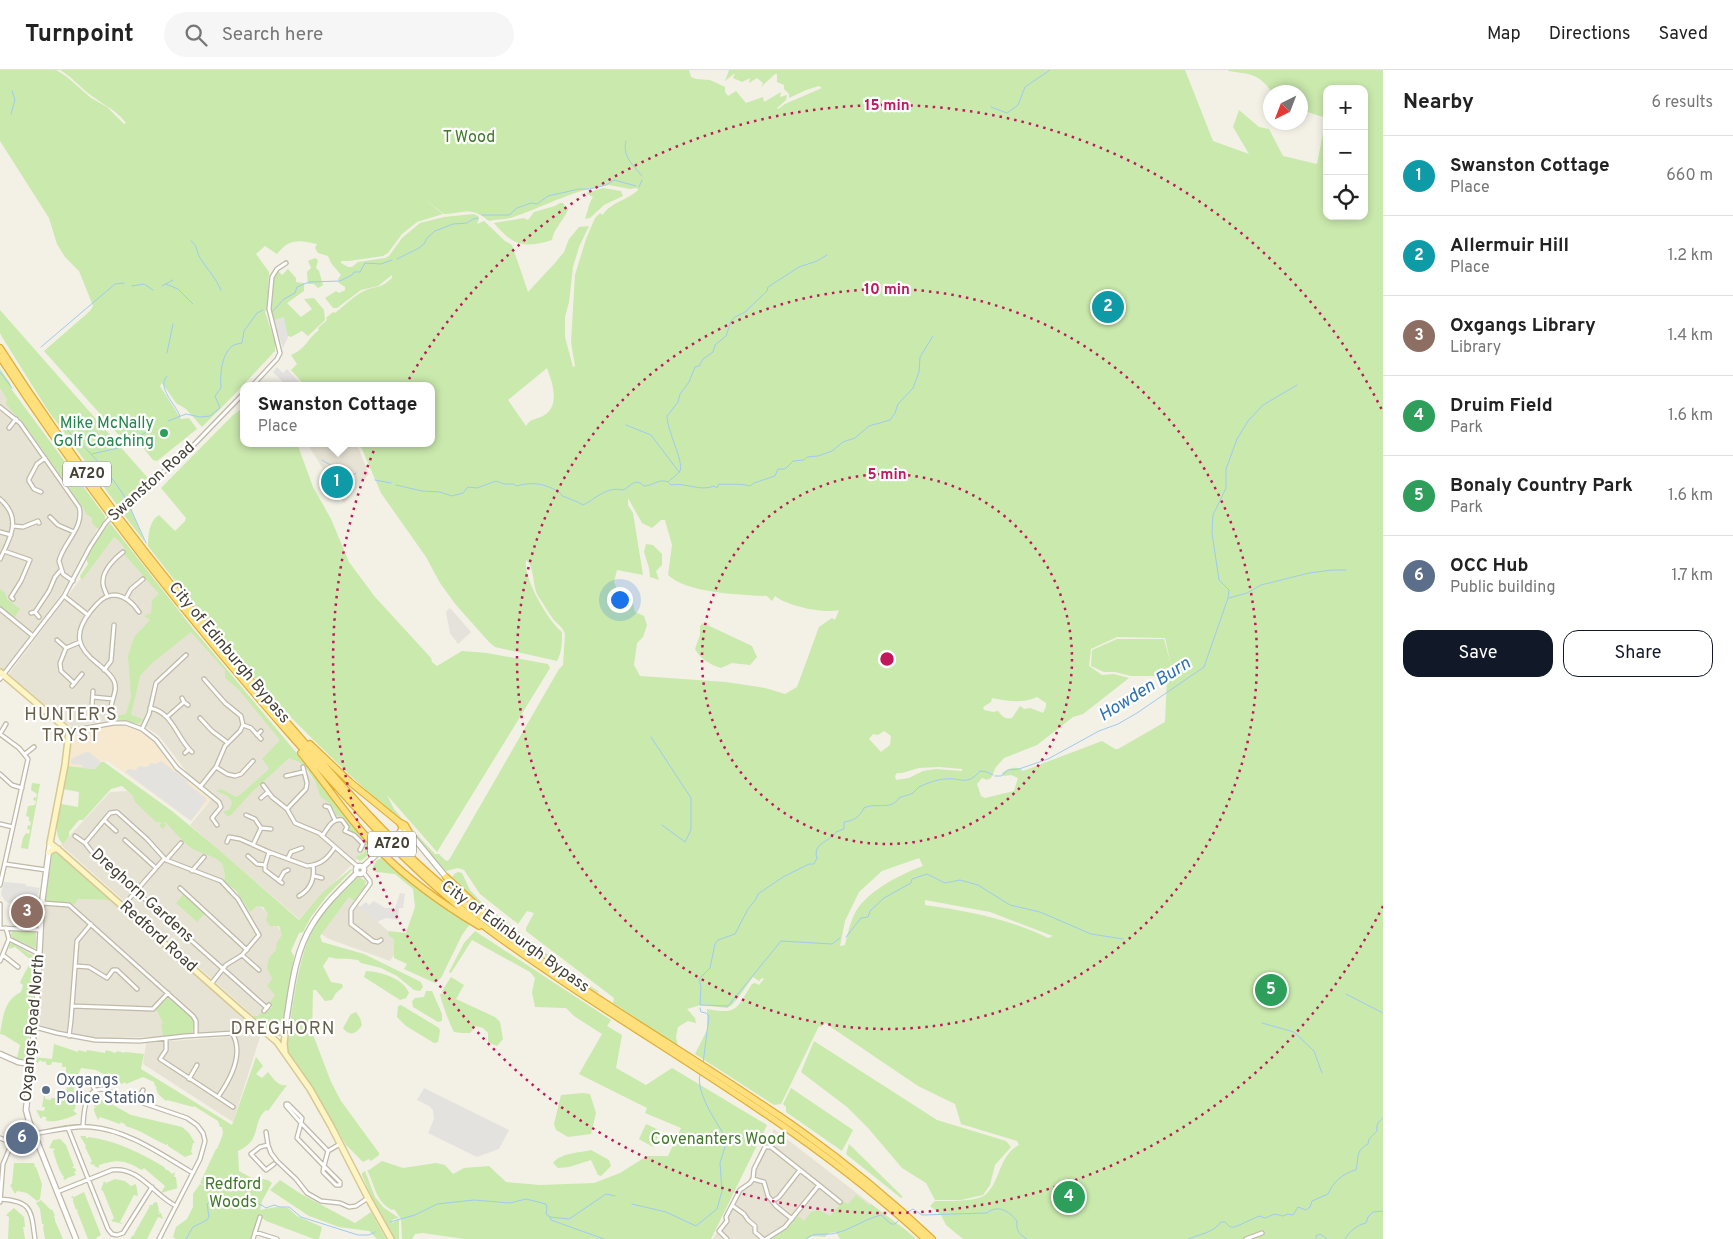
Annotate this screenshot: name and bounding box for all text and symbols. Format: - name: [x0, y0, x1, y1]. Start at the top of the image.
- search box: [164, 12, 514, 57]
- text: Turnpoint: [25, 20, 134, 50]
- icon: search: [182, 21, 210, 49]
- text: Search here: [222, 23, 323, 47]
- text: Map: [1487, 23, 1521, 46]
- text: Directions: [1549, 23, 1631, 46]
- text: Saved: [1659, 23, 1708, 46]
- north arrow: [1263, 85, 1308, 130]
- map controls: [1323, 85, 1368, 220]
- button: +: [1323, 85, 1368, 130]
- text: Nearby: [1403, 89, 1474, 116]
- text: 6 results: [1651, 93, 1713, 113]
- text: 15 min: [864, 97, 910, 116]
- park label: T Wood: [443, 128, 495, 148]
- button: −: [1323, 130, 1368, 175]
- text: Swanston Cottage: [1450, 154, 1610, 178]
- text: 1: [1416, 166, 1422, 186]
- text: 660 m: [1666, 166, 1713, 186]
- button: locate: [1323, 175, 1368, 220]
- text: Place: [1450, 178, 1490, 198]
- text: Allermuir Hill: [1450, 234, 1569, 258]
- text: 2: [1414, 246, 1424, 266]
- text: 1.2 km: [1668, 246, 1713, 266]
- text: Place: [1450, 258, 1490, 278]
- text: 10 min: [864, 281, 910, 300]
- pin: 2: [1092, 288, 1124, 326]
- text: Oxgangs Library: [1450, 314, 1596, 338]
- text: 3: [1414, 326, 1424, 346]
- text: 1.4 km: [1668, 326, 1713, 346]
- text: Library: [1450, 338, 1501, 358]
- popup: [240, 382, 435, 447]
- text: Swanston Cottage: [258, 393, 417, 417]
- text: Druim Field: [1450, 394, 1553, 418]
- text: 4: [1414, 406, 1424, 426]
- text: 1.6 km: [1668, 406, 1713, 426]
- place label: Mike McNally Golf Coaching: [53, 414, 154, 452]
- text: Place: [258, 417, 297, 437]
- text: Park: [1450, 418, 1483, 438]
- marker: Mike McNally Golf Coaching: [158, 427, 170, 439]
- street label: Swanston Road: [104, 438, 200, 526]
- road number: A720: [63, 462, 111, 486]
- pin: 1: [321, 463, 353, 501]
- text: 5 min: [867, 466, 907, 485]
- text: Bonaly Country Park: [1450, 474, 1633, 498]
- text: 5: [1414, 486, 1424, 506]
- text: 1.6 km: [1668, 486, 1713, 506]
- text: Park: [1450, 498, 1483, 518]
- text: OCC Hub: [1450, 554, 1528, 578]
- text: 6: [1414, 566, 1424, 586]
- text: 1.7 km: [1671, 566, 1713, 586]
- street label: City of Edinburgh Bypass: [164, 578, 294, 728]
- text: Public building: [1450, 578, 1555, 598]
- your location: [607, 587, 633, 613]
- button: Save: [1403, 630, 1553, 677]
- button: Share: [1563, 630, 1713, 677]
- centre of rings: [878, 650, 896, 668]
- water label: Howden Burn: [1095, 652, 1196, 727]
- district label: HUNTER'S TRYST: [24, 704, 118, 748]
- road number: A720: [368, 832, 416, 856]
- street label: Dreghorn Gardens: [86, 845, 198, 947]
- street label: City of Edinburgh Bypass: [437, 876, 593, 998]
- pin: 3: [11, 893, 43, 931]
- street label: Redford Road: [115, 897, 201, 977]
- street label: Oxgangs Road North: [17, 953, 49, 1103]
- pin: 5: [1255, 971, 1287, 1009]
- district label: DREGHORN: [230, 1018, 336, 1041]
- place label: Oxgangs Police Station: [56, 1071, 155, 1109]
- marker: Oxgangs Police Station: [40, 1084, 52, 1096]
- pin: 6: [6, 1119, 38, 1157]
- park label: Covenanters Wood: [651, 1130, 785, 1150]
- park label: Redford Woods: [205, 1175, 261, 1213]
- pin: 4: [1053, 1178, 1085, 1216]

